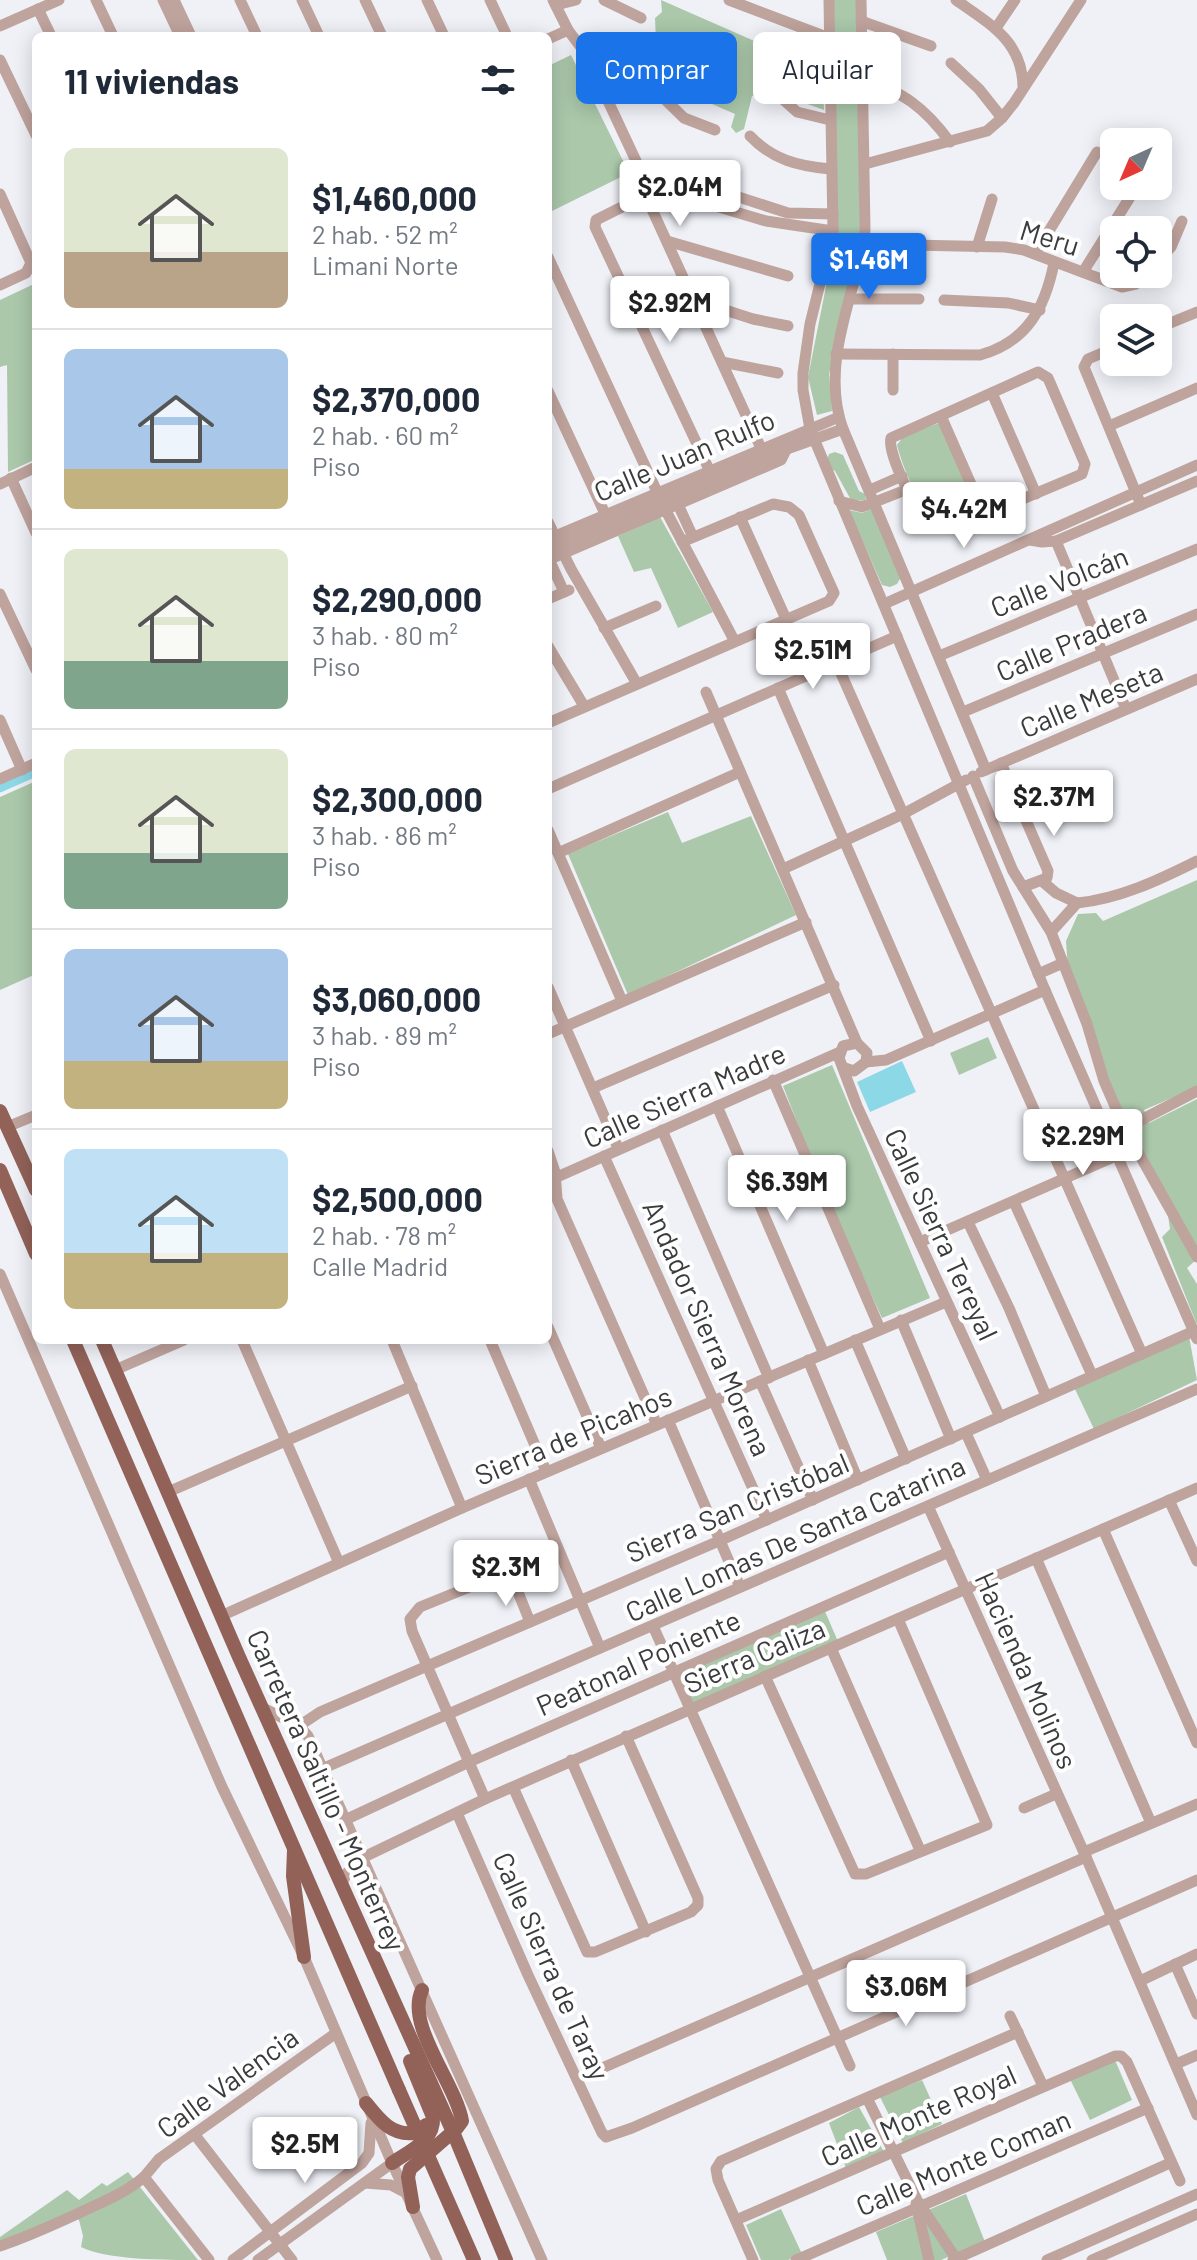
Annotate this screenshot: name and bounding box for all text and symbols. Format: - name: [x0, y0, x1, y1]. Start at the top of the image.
- chip: Comprar: [576, 32, 737, 104]
- chip: Alquilar: [753, 32, 901, 104]
- icon: filters: [476, 58, 520, 102]
- text: 11 viviendas: [64, 60, 239, 101]
- north arrow: [1100, 128, 1172, 200]
- map controls: [1100, 128, 1172, 376]
- pin: $2.04M: [615, 160, 745, 228]
- text: $2.04M: [638, 170, 722, 201]
- text: $1,460,000: [312, 177, 477, 218]
- icon: home: [128, 180, 224, 276]
- street label: Meru: [1016, 212, 1084, 262]
- button: locate: [1100, 216, 1172, 288]
- text: 2 hab. · 52 m²: [312, 218, 458, 249]
- pin: $1.46M: [804, 233, 934, 301]
- text: $1.46M: [829, 243, 909, 274]
- text: Limani Norte: [312, 249, 459, 280]
- pin: $2.92M: [605, 276, 735, 344]
- text: $2.92M: [628, 286, 712, 317]
- button: layers: [1100, 304, 1172, 376]
- text: $2,370,000: [312, 378, 480, 419]
- icon: home: [128, 381, 224, 477]
- street label: Calle Juan Rulfo: [588, 402, 780, 508]
- text: 2 hab. · 60 m²: [312, 419, 458, 450]
- text: Piso: [312, 450, 361, 481]
- pin: $4.42M: [899, 482, 1029, 550]
- text: $4.42M: [921, 492, 1007, 523]
- street label: Calle Volcán: [985, 538, 1133, 624]
- text: $2,290,000: [312, 578, 482, 619]
- icon: home: [128, 581, 224, 677]
- street label: Calle Pradera: [991, 594, 1151, 688]
- text: 3 hab. · 80 m²: [312, 619, 458, 650]
- pin: $2.51M: [748, 623, 878, 691]
- text: $2.51M: [774, 633, 852, 664]
- text: Piso: [312, 650, 361, 681]
- street label: Calle Meseta: [1014, 654, 1168, 744]
- pin: $2.37M: [989, 770, 1119, 838]
- text: $2,300,000: [312, 778, 483, 819]
- text: $2.37M: [1013, 780, 1095, 811]
- icon: home: [128, 781, 224, 877]
- text: 3 hab. · 86 m²: [312, 819, 457, 850]
- text: Piso: [312, 850, 361, 881]
- text: $3,060,000: [312, 978, 481, 1019]
- icon: home: [128, 981, 224, 1077]
- text: 3 hab. · 89 m²: [312, 1019, 457, 1050]
- street label: Calle Sierra Madre: [578, 1035, 790, 1155]
- text: Piso: [312, 1050, 361, 1081]
- pin: $2.29M: [1018, 1109, 1148, 1177]
- text: $2.29M: [1041, 1119, 1125, 1150]
- street label: Calle Sierra Tereyal: [878, 1123, 1006, 1345]
- pin: $6.39M: [722, 1155, 852, 1223]
- text: $6.39M: [746, 1165, 828, 1196]
- text: $2,500,000: [312, 1178, 483, 1219]
- icon: home: [128, 1181, 224, 1277]
- street label: Andador Sierra Morena: [636, 1195, 780, 1461]
- text: 2 hab. · 78 m²: [312, 1219, 456, 1250]
- text: Calle Madrid: [312, 1250, 448, 1281]
- street label: Sierra de Picahos: [469, 1378, 677, 1492]
- street label: Sierra San Cristóbal: [621, 1445, 853, 1569]
- street label: Calle Lomas De Santa Catarina: [620, 1448, 970, 1628]
- pin: $2.3M: [450, 1540, 562, 1608]
- text: $2.3M: [471, 1550, 541, 1581]
- street label: Hacienda Molinos: [968, 1566, 1086, 1774]
- street label: Peatonal Poniente: [531, 1602, 745, 1722]
- street label: Sierra Caliza: [678, 1610, 830, 1700]
- street label: Carretera Saltillo - Monterrey: [241, 1624, 413, 1956]
- street label: Calle Sierra de Taray: [486, 1847, 618, 2085]
- pin: $3.06M: [841, 1960, 971, 2028]
- text: $3.06M: [865, 1970, 947, 2001]
- street label: Calle Valencia: [150, 2019, 304, 2145]
- street label: Calle Monte Royal: [815, 2057, 1021, 2173]
- street label: Calle Monte Coman: [851, 2101, 1075, 2223]
- pin: $2.5M: [249, 2117, 361, 2185]
- text: $2.5M: [270, 2127, 340, 2158]

